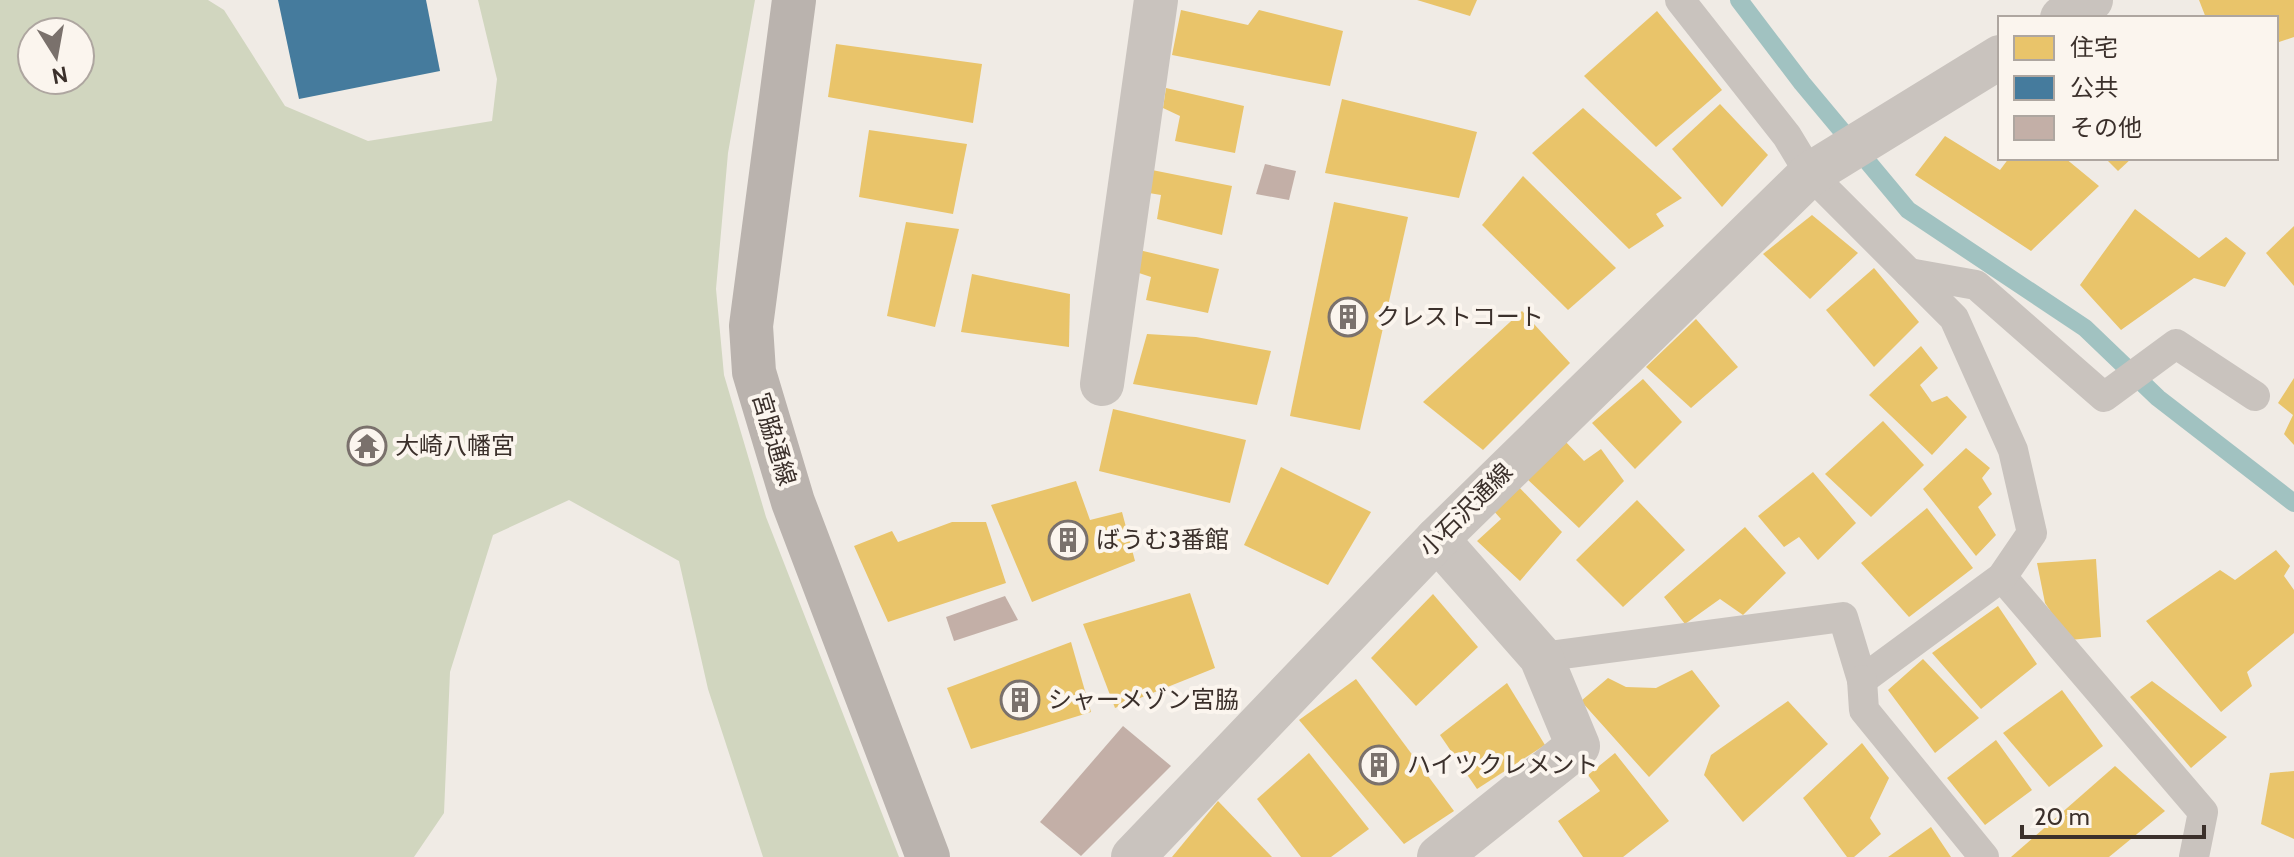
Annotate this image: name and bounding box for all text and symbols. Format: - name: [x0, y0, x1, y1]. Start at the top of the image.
- north arrow: [16, 16, 96, 96]
- legend: [1998, 16, 2278, 160]
- text: 住宅: [2070, 33, 2118, 62]
- text: N: [50, 60, 70, 90]
- text: 公共: [2070, 73, 2118, 102]
- text: その他: [2070, 113, 2142, 142]
- building icon: クレストコート: [1327, 296, 1369, 338]
- place label: クレストコート: [1376, 302, 1544, 331]
- street label: 宮脇通線: [747, 389, 802, 489]
- temple icon: 大崎八幡宮: [346, 425, 388, 467]
- place label: 大崎八幡宮: [395, 431, 515, 460]
- street label: 小石沢通線: [1413, 457, 1518, 562]
- building icon: ばうむ3番館: [1047, 519, 1089, 561]
- place label: ばうむ3番館: [1096, 525, 1229, 554]
- building icon: シャーメゾン宮脇: [999, 679, 1041, 721]
- place label: シャーメゾン宮脇: [1048, 685, 1239, 714]
- building icon: ハイツクレメント: [1358, 744, 1400, 786]
- place label: ハイツクレメント: [1407, 750, 1599, 779]
- scale bar: [2022, 789, 2204, 839]
- text: 20 m: [2034, 802, 2090, 831]

